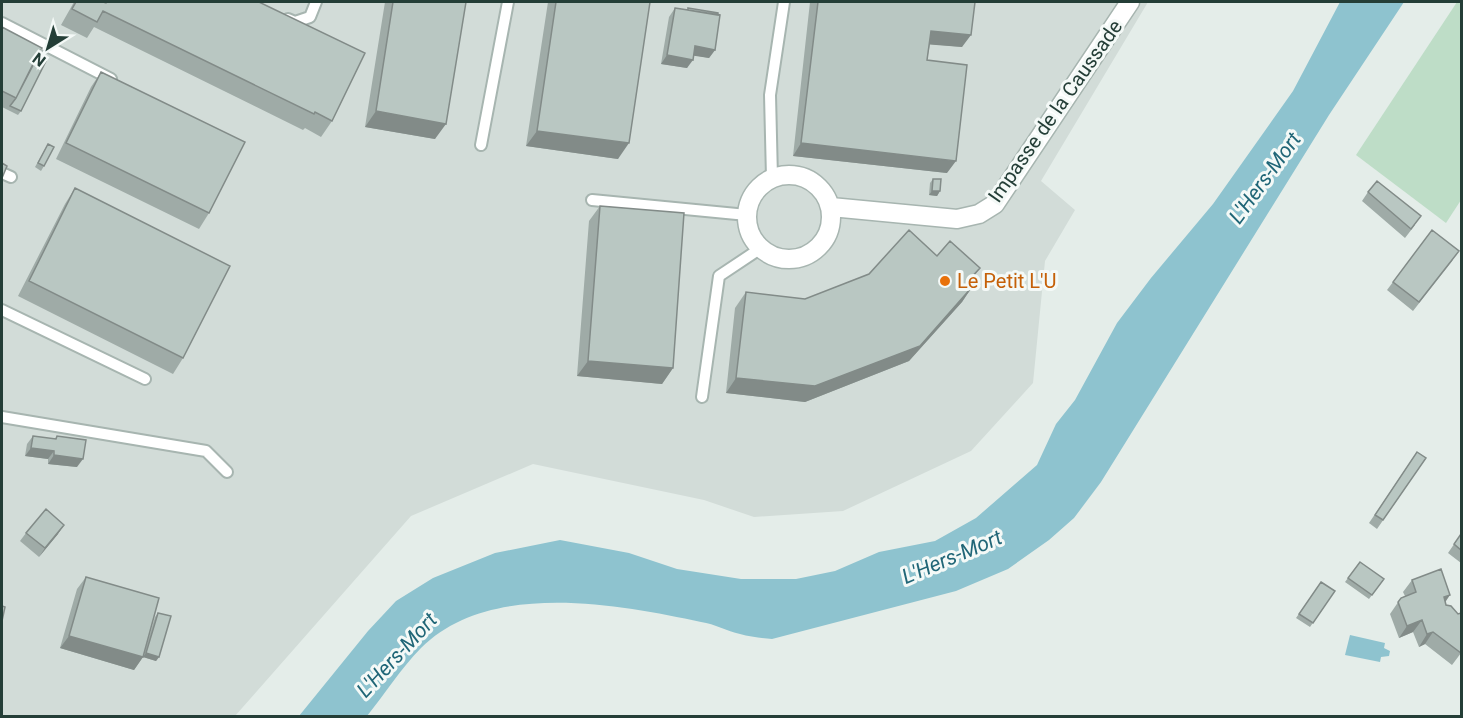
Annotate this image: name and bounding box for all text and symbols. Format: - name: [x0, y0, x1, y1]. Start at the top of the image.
- street label: Impasse de la Caussade: [983, 15, 1127, 207]
- north arrow: [18, 18, 78, 78]
- text: N: [29, 49, 50, 71]
- water label: L'Hers-Mort: [1224, 128, 1306, 228]
- place label: Le Petit L'U: [957, 269, 1057, 293]
- marker: Le Petit L'U: [938, 274, 952, 288]
- water label: L'Hers-Mort: [898, 525, 1006, 589]
- water label: L'Hers-Mort: [352, 608, 442, 702]

